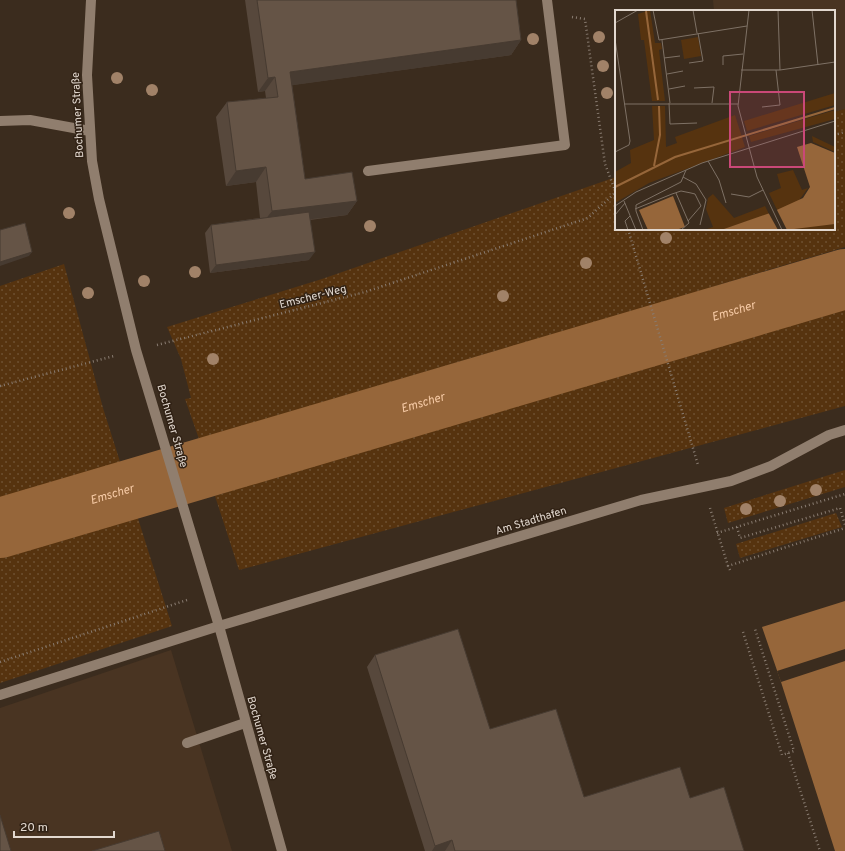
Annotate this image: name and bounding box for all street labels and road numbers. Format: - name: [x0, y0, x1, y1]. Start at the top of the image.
- street label: Bochumer Straße: [69, 72, 87, 158]
- street label: Emscher-Weg: [278, 282, 348, 312]
- street label: Bochumer Straße: [153, 383, 191, 469]
- street label: Am Stadthafen: [494, 504, 568, 538]
- street label: Bochumer Straße: [243, 695, 281, 781]

